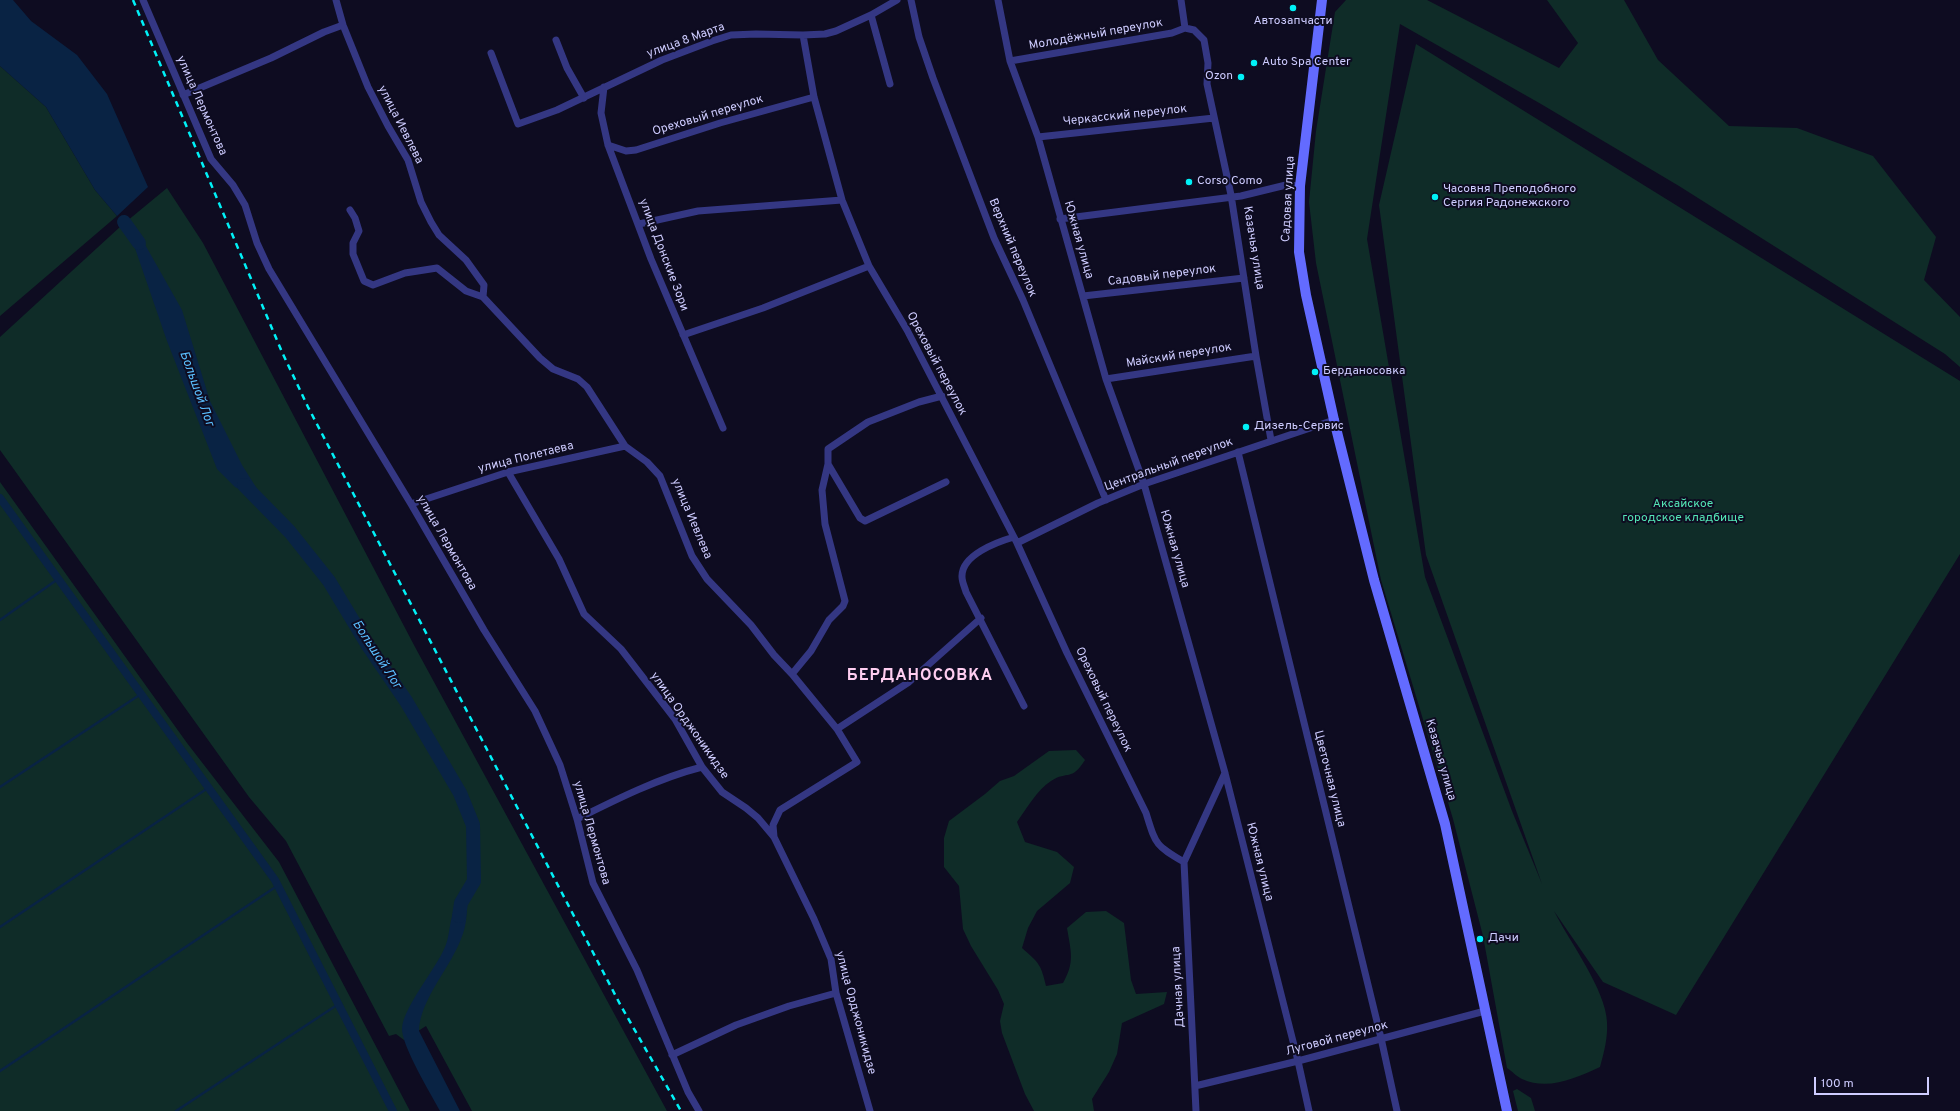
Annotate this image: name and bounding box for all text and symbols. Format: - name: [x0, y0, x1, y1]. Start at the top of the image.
- marker: Автозапчасти: [1288, 3, 1298, 13]
- place label: Автозапчасти: [1253, 15, 1333, 29]
- street label: Молодёжный переулок: [1028, 16, 1164, 54]
- street label: улица 8 Марта: [645, 20, 727, 62]
- street label: улица Лермонтова: [173, 54, 229, 158]
- place label: Auto Spa Center: [1262, 56, 1351, 70]
- marker: Auto Spa Center: [1249, 58, 1259, 68]
- place label: Ozon: [1205, 70, 1233, 84]
- marker: Ozon: [1236, 72, 1246, 82]
- street label: улица Иевлева: [374, 83, 426, 167]
- street label: Ореховый переулок: [651, 92, 765, 140]
- street label: Черкасский переулок: [1062, 102, 1188, 130]
- street label: Садовая улица: [1280, 156, 1298, 242]
- place label: Corso Como: [1197, 175, 1263, 189]
- marker: Corso Como: [1184, 177, 1194, 187]
- place label: Часовня Преподобного Сергия Радонежского: [1443, 183, 1576, 211]
- marker: Часовня Преподобного Сергия Радонежского: [1430, 192, 1440, 202]
- street label: улица Донские Зори: [635, 197, 691, 313]
- street label: Верхний переулок: [985, 197, 1039, 299]
- street label: Южная улица: [1060, 199, 1096, 281]
- street label: Казачья улица: [1239, 205, 1267, 291]
- street label: Садовый переулок: [1107, 262, 1217, 290]
- street label: Ореховый переулок: [903, 310, 969, 418]
- street label: Майский переулок: [1125, 341, 1233, 371]
- water label: Большой Лог: [175, 349, 217, 429]
- place label: Берданосовка: [1323, 365, 1405, 379]
- marker: Берданосовка: [1310, 367, 1320, 377]
- place label: Дизель-Сервис: [1254, 420, 1344, 434]
- marker: Дизель-Сервис: [1241, 422, 1251, 432]
- street label: Центральный переулок: [1103, 435, 1235, 495]
- street label: улица Полетаева: [477, 439, 575, 477]
- street label: улица Иевлева: [668, 477, 714, 561]
- street label: улица Лермонтова: [413, 493, 479, 593]
- park label: Аксайское городское кладбище: [1622, 498, 1744, 526]
- street label: Южная улица: [1156, 508, 1192, 590]
- water label: Большой Лог: [348, 618, 404, 692]
- street label: Ореховый переулок: [1071, 645, 1135, 755]
- district label: БЕРДАНОСОВКА: [847, 667, 993, 687]
- street label: улица Орджоникидзе: [647, 670, 731, 782]
- street label: Казачья улица: [1421, 718, 1459, 802]
- street label: Цветочная улица: [1310, 729, 1348, 829]
- street label: улица Лермонтова: [569, 779, 613, 887]
- street label: Южная улица: [1242, 821, 1276, 903]
- place label: Дачи: [1488, 932, 1519, 946]
- marker: Дачи: [1475, 934, 1485, 944]
- street label: Дачная улица: [1170, 946, 1188, 1028]
- street label: улица Орджоникидзе: [832, 950, 878, 1076]
- street label: Луговой переулок: [1284, 1018, 1390, 1060]
- scale bar: [1816, 1069, 1931, 1095]
- text: 100 m: [1821, 1076, 1854, 1092]

